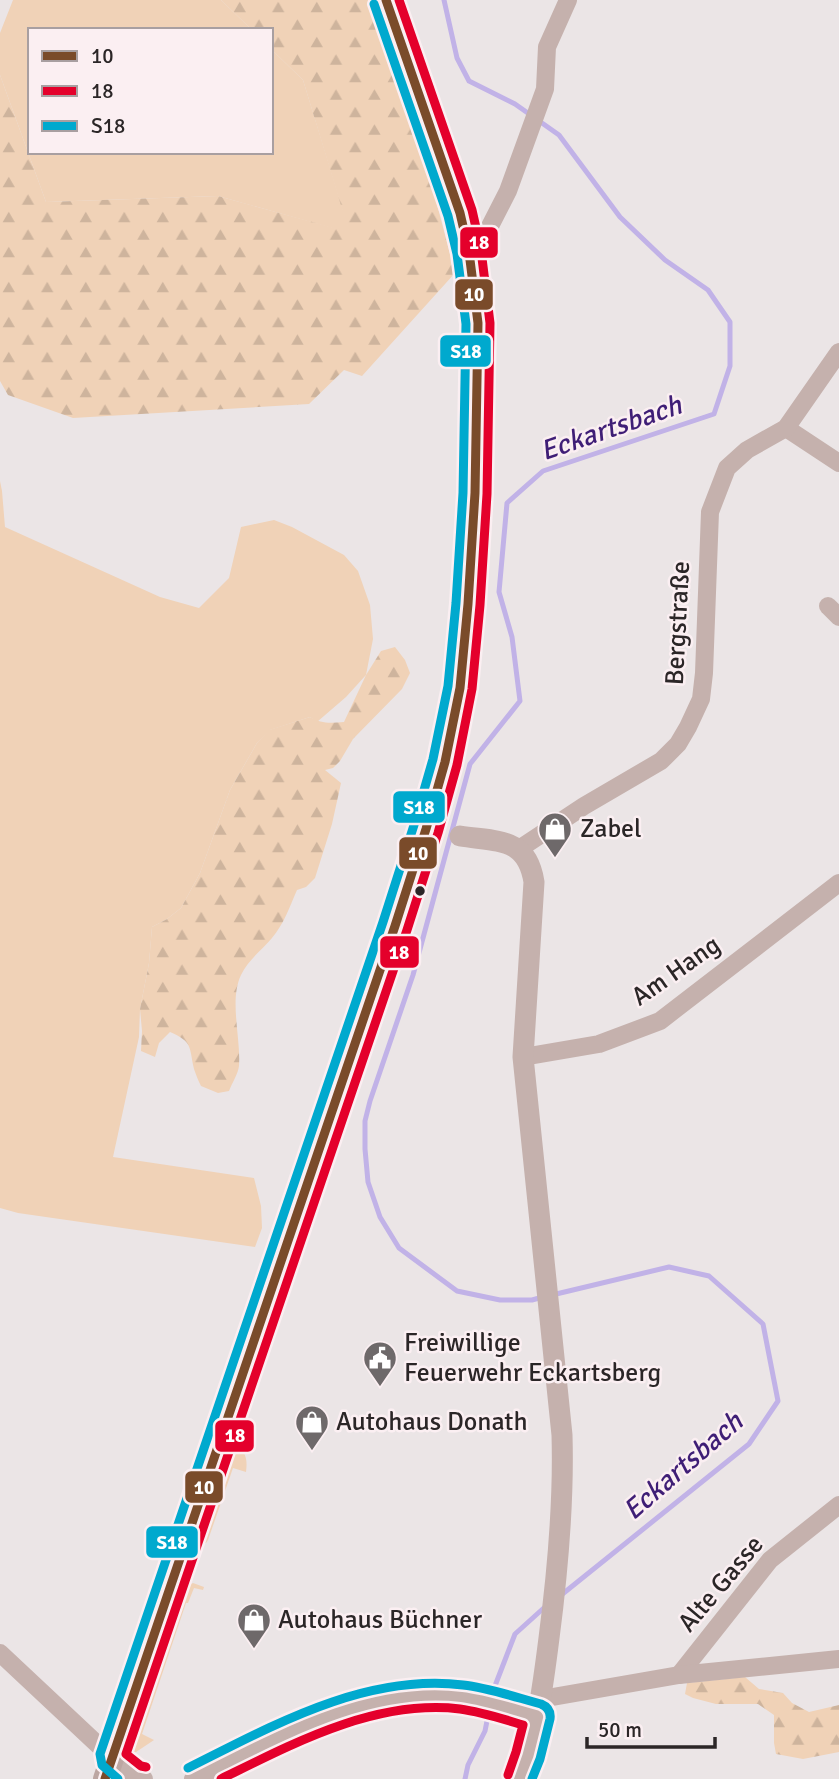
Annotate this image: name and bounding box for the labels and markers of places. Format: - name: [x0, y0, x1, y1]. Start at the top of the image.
- shop icon: Zabel: [536, 810, 574, 859]
- place label: Zabel: [580, 813, 642, 845]
- unlabelled marker: [413, 884, 427, 898]
- place label: Freiwillige Feuerwehr Eckartsberg: [404, 1327, 661, 1389]
- public building icon: Freiwillige Feuerwehr Eckartsberg: [361, 1339, 399, 1388]
- shop icon: Autohaus Donath: [293, 1403, 331, 1452]
- place label: Autohaus Donath: [336, 1406, 528, 1438]
- shop icon: Autohaus Büchner: [235, 1601, 273, 1650]
- place label: Autohaus Büchner: [278, 1604, 482, 1636]

